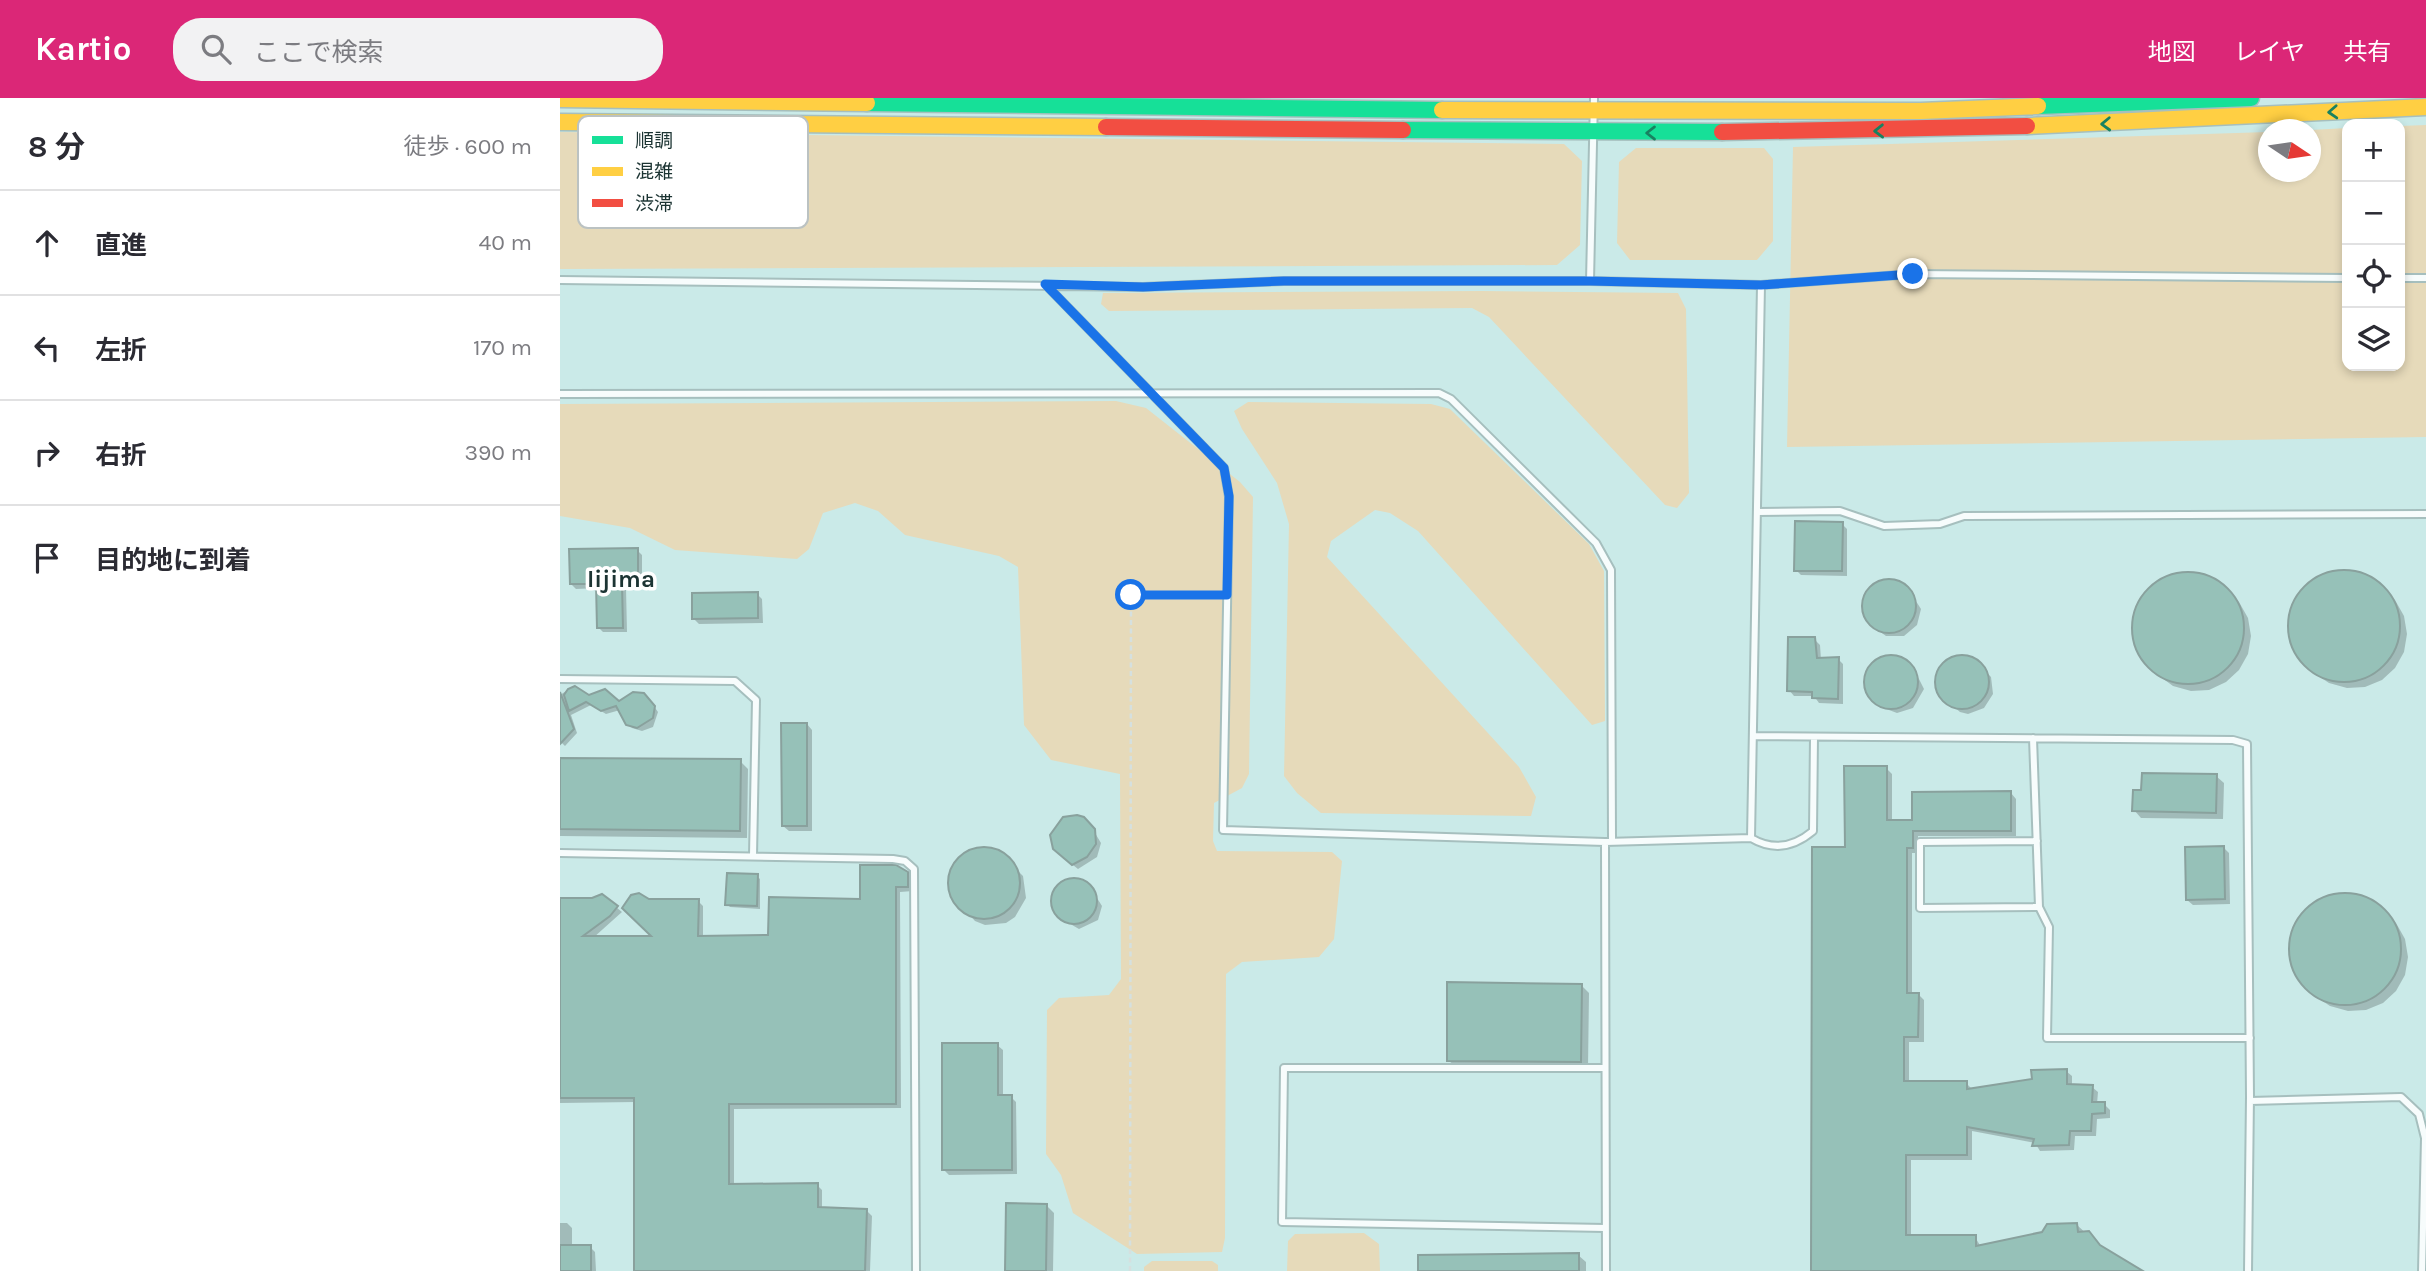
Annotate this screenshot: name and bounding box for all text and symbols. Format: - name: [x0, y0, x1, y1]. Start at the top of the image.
- search box: [173, 18, 663, 81]
- text: Kartio: [35, 30, 131, 68]
- icon: search: [197, 30, 235, 68]
- text: ここで検索: [253, 37, 383, 68]
- text: 地図: [2148, 38, 2196, 66]
- text: レイヤ: [2234, 38, 2305, 66]
- text: 共有: [2343, 38, 2391, 66]
- one-way arrow: [2328, 104, 2339, 119]
- legend: [578, 116, 808, 228]
- one-way arrow: [2100, 116, 2111, 131]
- north arrow: [2258, 119, 2321, 182]
- map controls: [2342, 119, 2405, 371]
- button: +: [2342, 119, 2405, 182]
- one-way arrow: [1873, 123, 1884, 139]
- one-way arrow: [1646, 125, 1656, 141]
- text: 8 分: [28, 129, 85, 165]
- text: 順調: [635, 130, 673, 152]
- text: 徒歩 · 600 m: [404, 133, 532, 160]
- text: 混雑: [635, 161, 673, 183]
- button: −: [2342, 182, 2405, 245]
- text: 渋滞: [635, 193, 673, 215]
- icon: ahead: [28, 224, 66, 262]
- text: 40 m: [479, 229, 532, 256]
- text: 直進: [95, 230, 147, 261]
- button: locate: [2342, 245, 2405, 308]
- route end: [1897, 258, 1928, 289]
- button: layers: [2342, 308, 2405, 371]
- icon: left: [28, 329, 66, 367]
- text: 170 m: [473, 334, 532, 361]
- text: 左折: [95, 335, 147, 366]
- icon: right: [28, 434, 66, 472]
- text: 390 m: [464, 439, 532, 466]
- text: 右折: [95, 440, 147, 471]
- icon: arrive: [28, 539, 66, 577]
- text: 目的地に到着: [95, 545, 251, 576]
- district label: Iijima: [587, 565, 655, 593]
- route start: [1115, 579, 1146, 610]

